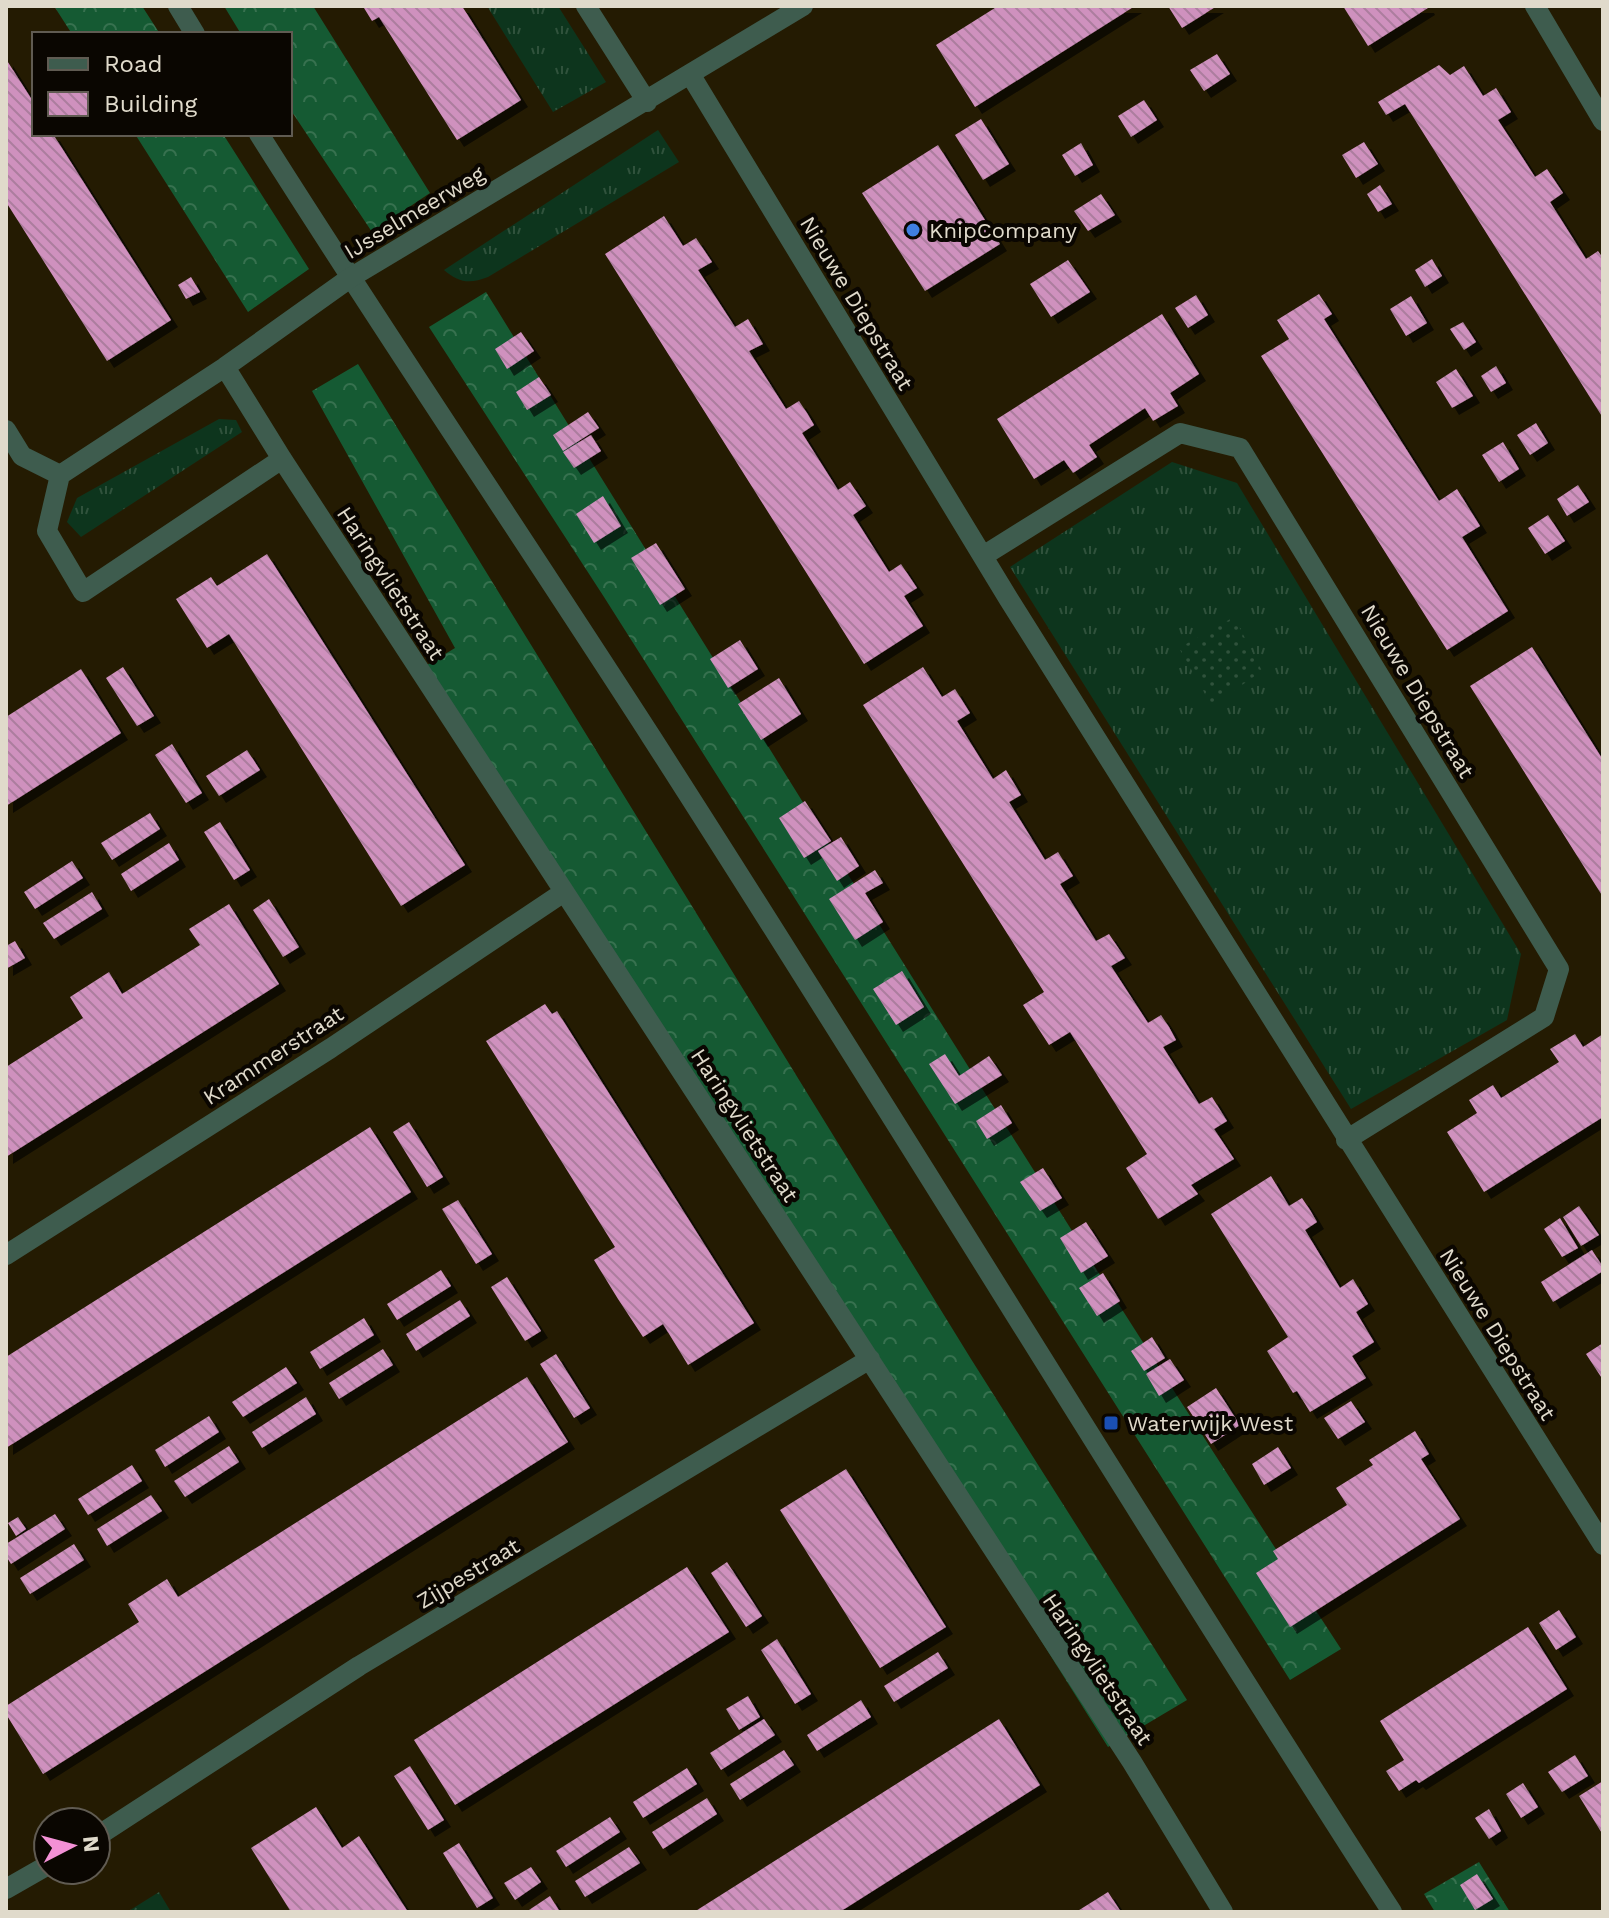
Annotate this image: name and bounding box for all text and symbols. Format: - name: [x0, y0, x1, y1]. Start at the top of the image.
- legend: [32, 32, 292, 136]
- text: Road: [104, 50, 163, 78]
- text: Building: [104, 90, 197, 118]
- street label: IJsselmeerweg: [340, 161, 489, 264]
- street label: Nieuwe Diepstraat: [795, 212, 918, 394]
- place label: KnipCompany: [929, 218, 1078, 243]
- marker: KnipCompany: [904, 221, 922, 239]
- street label: Haringvlietstraat: [332, 502, 449, 664]
- street label: Nieuwe Diepstraat: [1356, 600, 1479, 782]
- street label: Krammerstraat: [199, 1001, 348, 1110]
- street label: Haringvlietstraat: [686, 1044, 803, 1206]
- street label: Nieuwe Diepstraat: [1435, 1244, 1561, 1425]
- place label: Waterwijk West: [1127, 1411, 1293, 1436]
- marker: Waterwijk West: [1102, 1414, 1120, 1432]
- street label: Zijpestraat: [412, 1533, 524, 1614]
- street label: Haringvlietstraat: [1038, 1589, 1158, 1750]
- north arrow: [32, 1806, 112, 1886]
- text: N: [78, 1835, 105, 1853]

